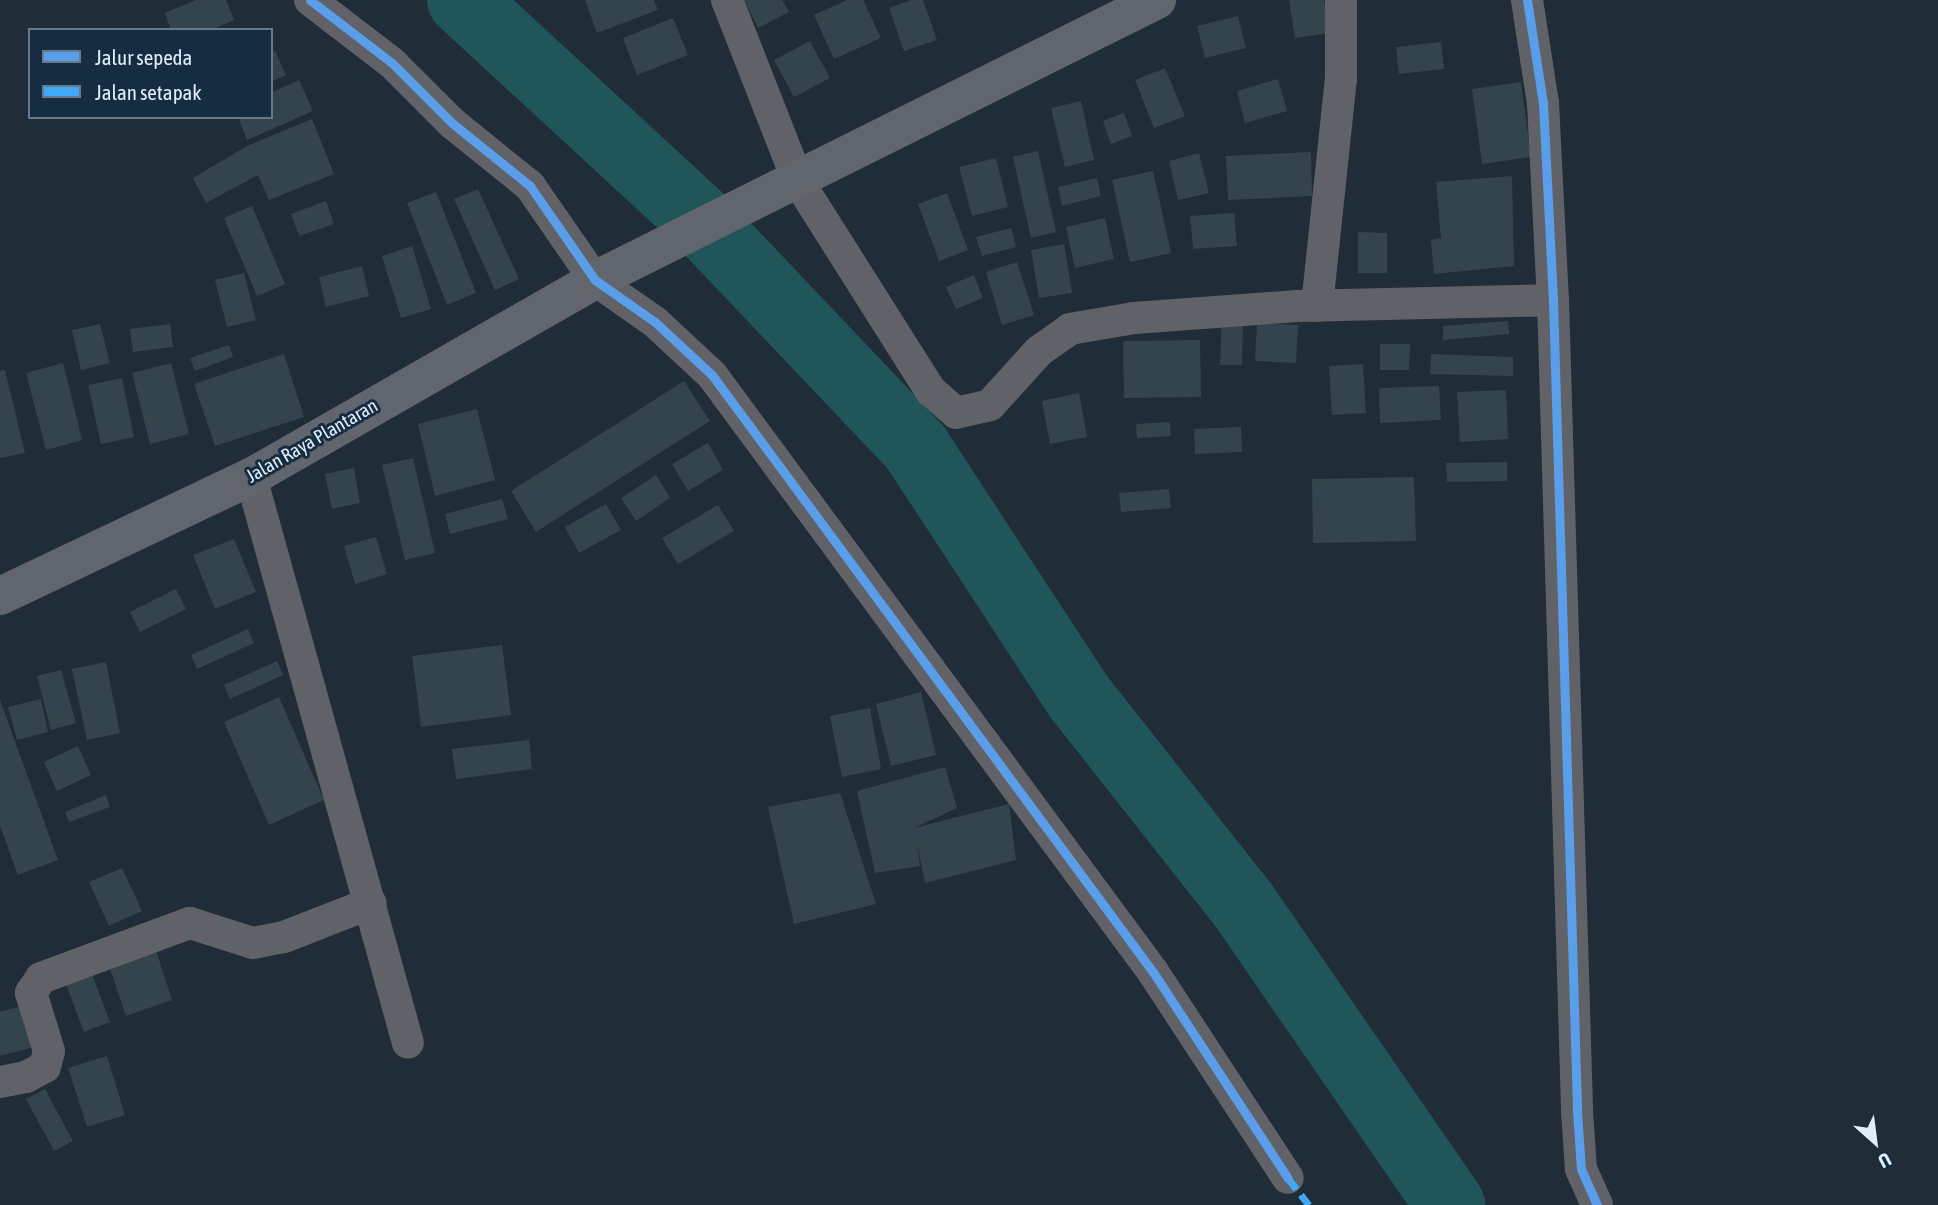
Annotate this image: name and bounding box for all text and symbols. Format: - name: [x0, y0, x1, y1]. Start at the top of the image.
- legend: [28, 28, 273, 119]
- text: Jalur sepeda: [95, 45, 192, 69]
- text: Jalan setapak: [95, 80, 202, 104]
- street label: Jalan Raya Plantaran: [242, 394, 382, 488]
- north arrow: [1840, 1107, 1910, 1177]
- text: U: [1875, 1148, 1895, 1173]

